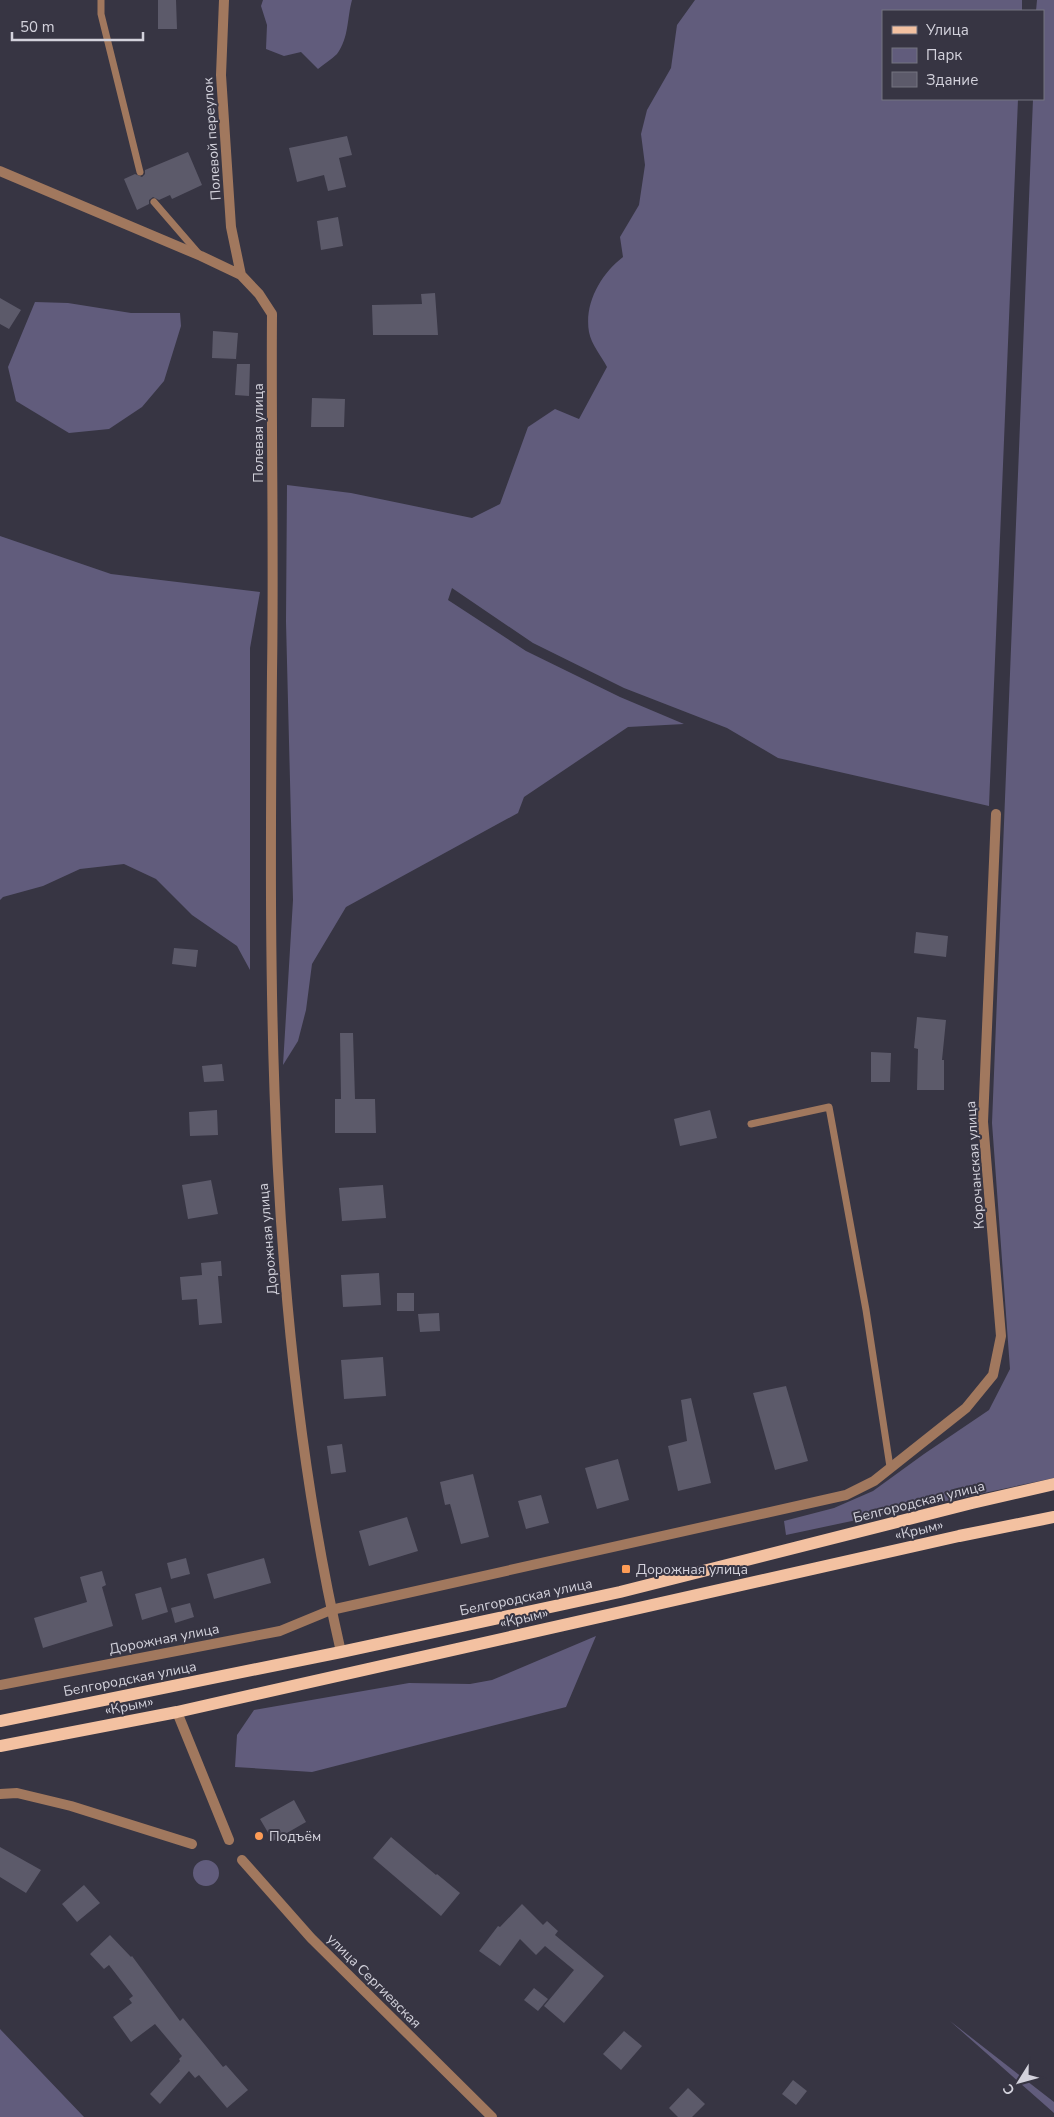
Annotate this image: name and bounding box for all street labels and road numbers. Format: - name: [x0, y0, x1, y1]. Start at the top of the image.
- street label: Полевой переулок: [198, 76, 226, 201]
- street label: Полевая улица: [249, 383, 268, 483]
- street label: Корочанская улица: [961, 1100, 989, 1230]
- street label: Дорожная улица: [254, 1182, 282, 1296]
- street label: Белгородская улица: [851, 1476, 987, 1528]
- street label: «Крым»: [893, 1515, 945, 1545]
- street label: Белгородская улица: [458, 1574, 594, 1620]
- street label: «Крым»: [498, 1603, 550, 1633]
- street label: Дорожная улица: [107, 1619, 221, 1659]
- street label: Белгородская улица: [62, 1657, 198, 1701]
- street label: «Крым»: [103, 1692, 155, 1720]
- street label: улица Сергиевская: [323, 1930, 425, 2032]

